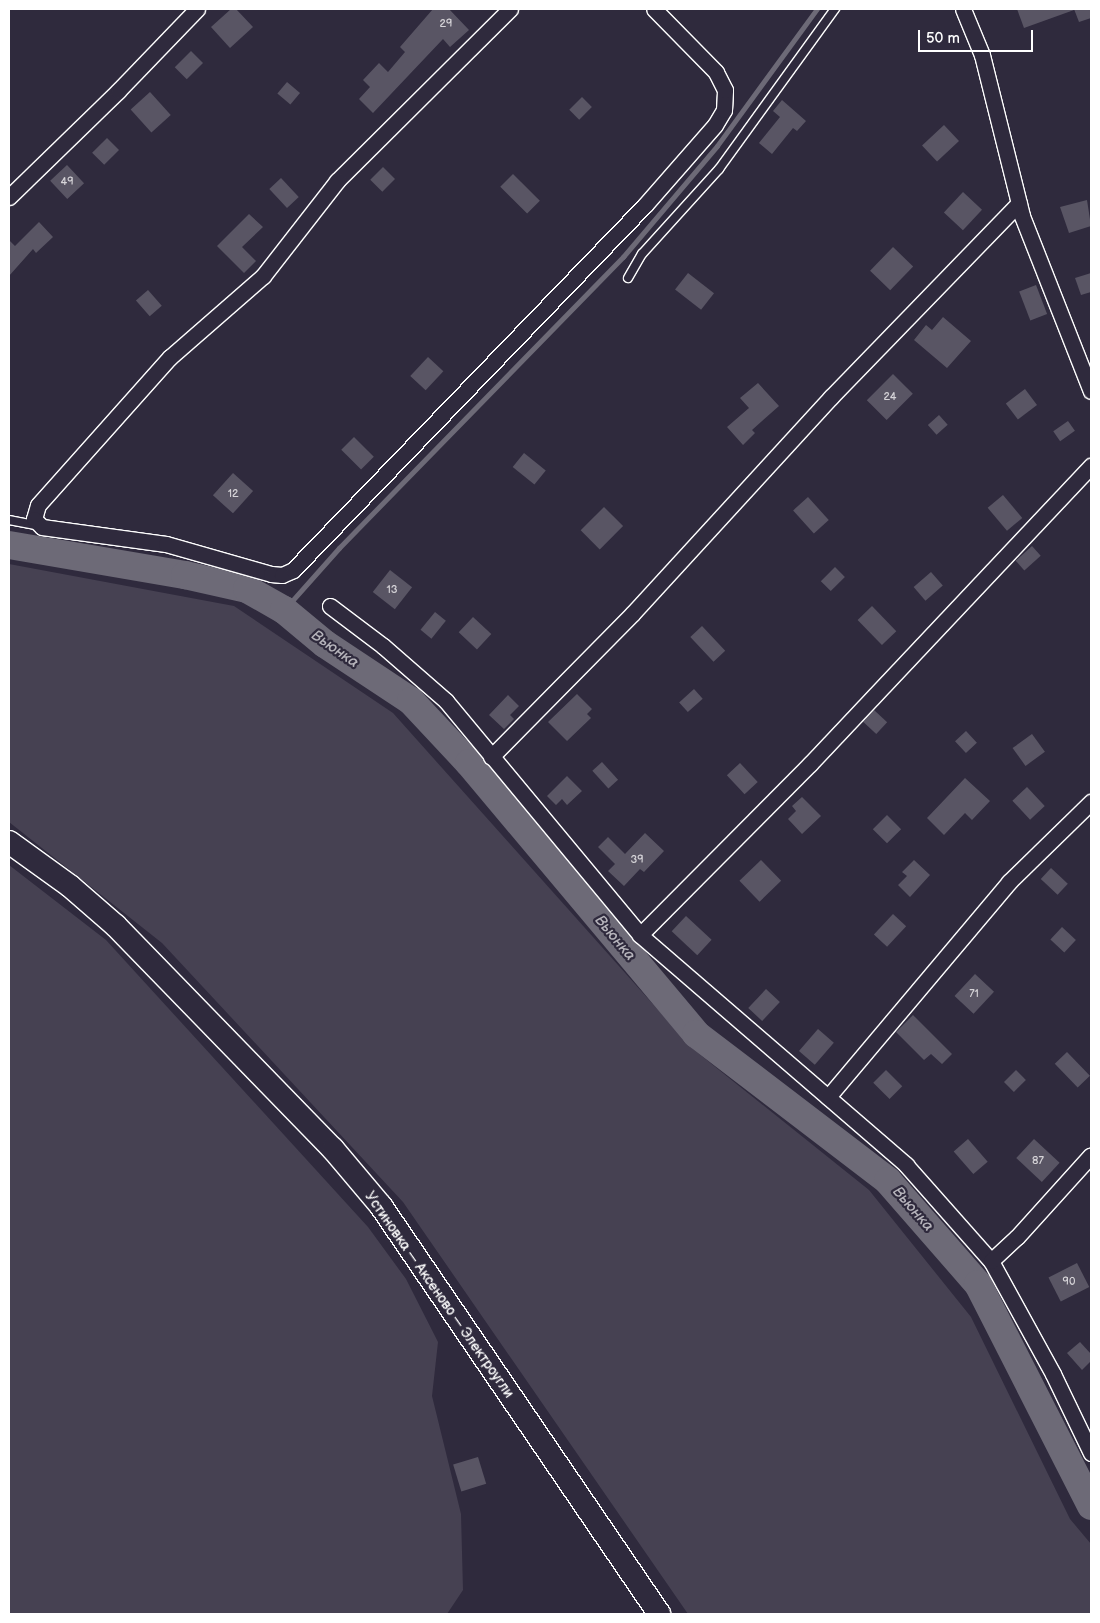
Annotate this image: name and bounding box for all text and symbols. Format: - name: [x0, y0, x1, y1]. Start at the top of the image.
- house number: 29: [440, 17, 452, 31]
- scale bar: [920, 20, 1035, 52]
- text: 50 m: [926, 29, 960, 48]
- house number: 49: [60, 175, 74, 189]
- house number: 24: [883, 390, 897, 404]
- house number: 12: [228, 487, 238, 501]
- house number: 13: [386, 583, 398, 597]
- water label: Вьюнка: [308, 626, 362, 672]
- house number: 39: [630, 853, 644, 867]
- water label: Вьюнка: [591, 912, 639, 964]
- house number: 71: [969, 987, 979, 1001]
- house number: 87: [1032, 1154, 1044, 1168]
- water label: Вьюнка: [889, 1183, 937, 1235]
- street label: Устиновка — Аксеново — Электроугли: [360, 1188, 518, 1402]
- house number: 90: [1063, 1275, 1075, 1289]

